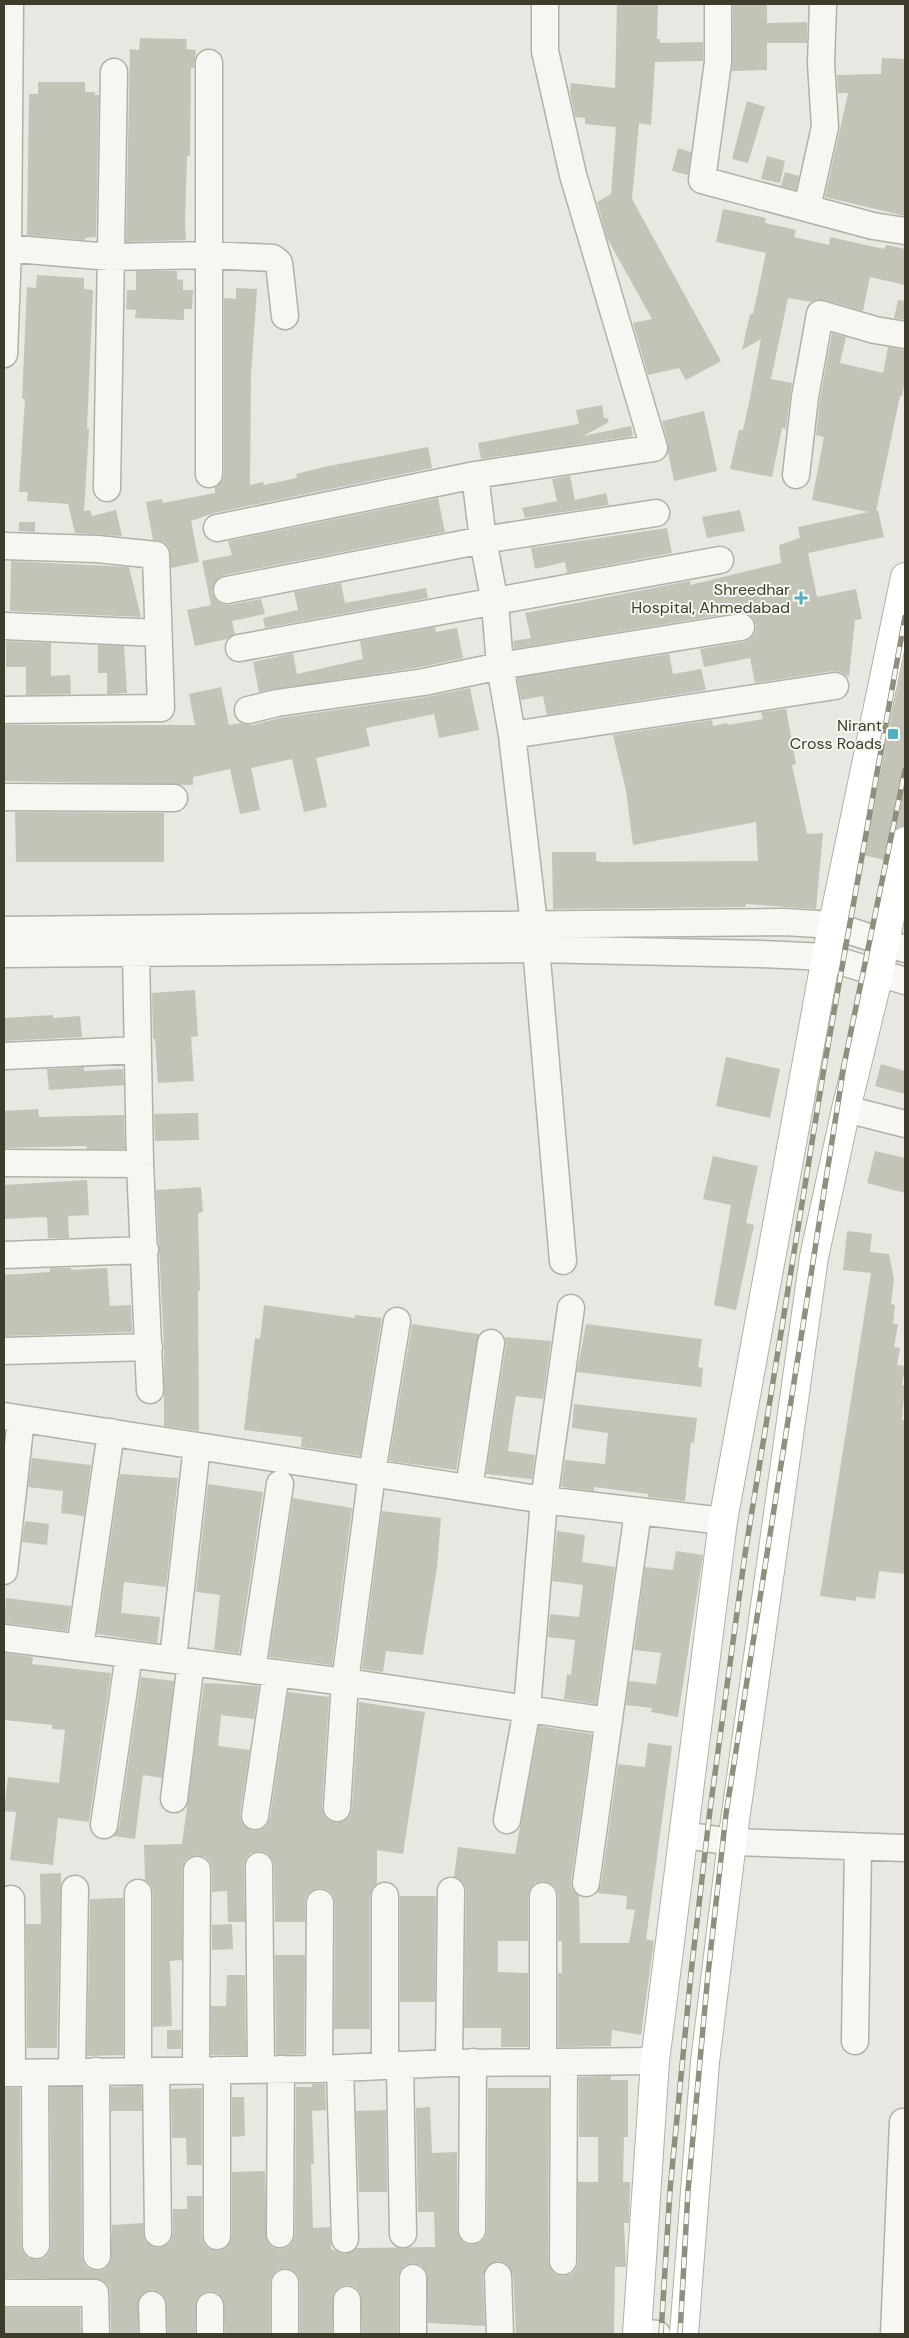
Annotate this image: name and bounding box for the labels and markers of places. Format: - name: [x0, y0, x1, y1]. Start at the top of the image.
- place label: Shreedhar Hospital, Ahmedabad: [631, 579, 790, 618]
- marker: Shreedhar Hospital, Ahmedabad: [794, 591, 808, 605]
- place label: Nirant Cross Roads: [790, 715, 882, 754]
- marker: Nirant Cross Roads: [886, 727, 900, 741]

